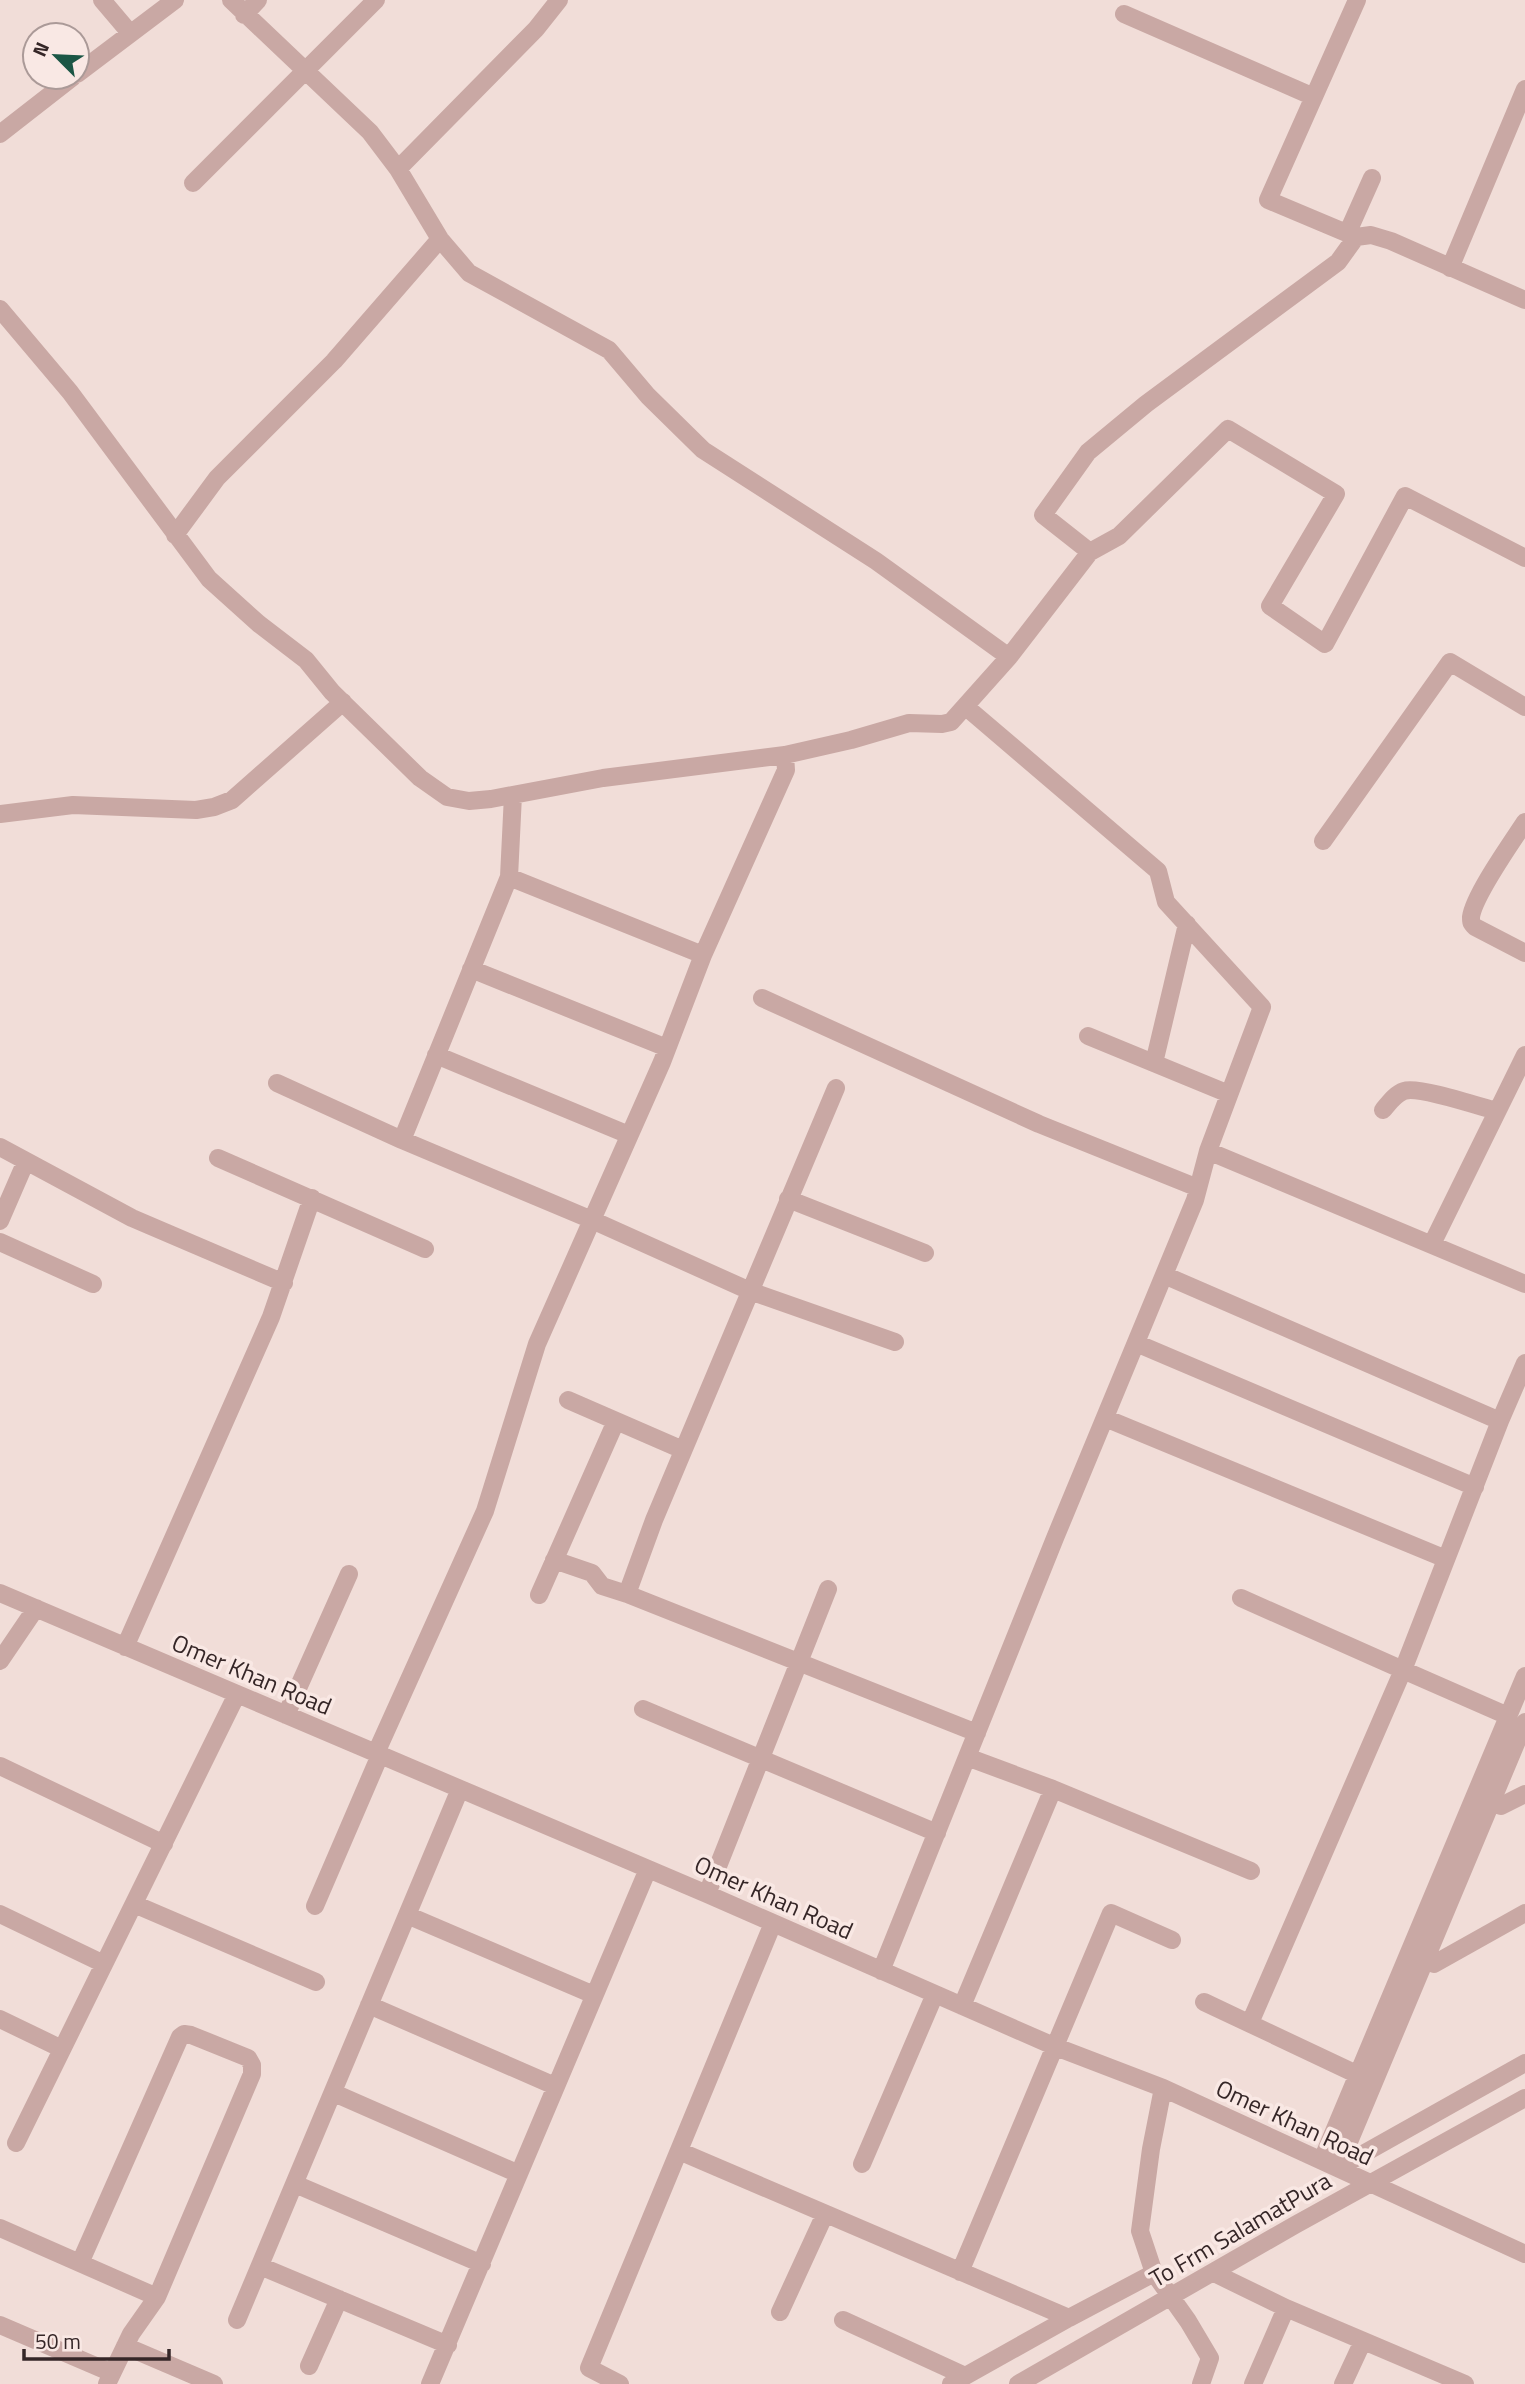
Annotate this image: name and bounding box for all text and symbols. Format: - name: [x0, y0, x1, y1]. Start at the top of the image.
- north arrow: [21, 21, 91, 91]
- text: N: [24, 37, 56, 61]
- street label: Omer Khan Road: [167, 1624, 337, 1724]
- street label: Omer Khan Road: [689, 1846, 859, 1948]
- street label: Omer Khan Road: [1210, 2070, 1380, 2174]
- street label: To Frm SalamatPura: [1142, 2162, 1338, 2296]
- scale bar: [24, 2318, 170, 2362]
- text: 50 m: [35, 2325, 81, 2357]

